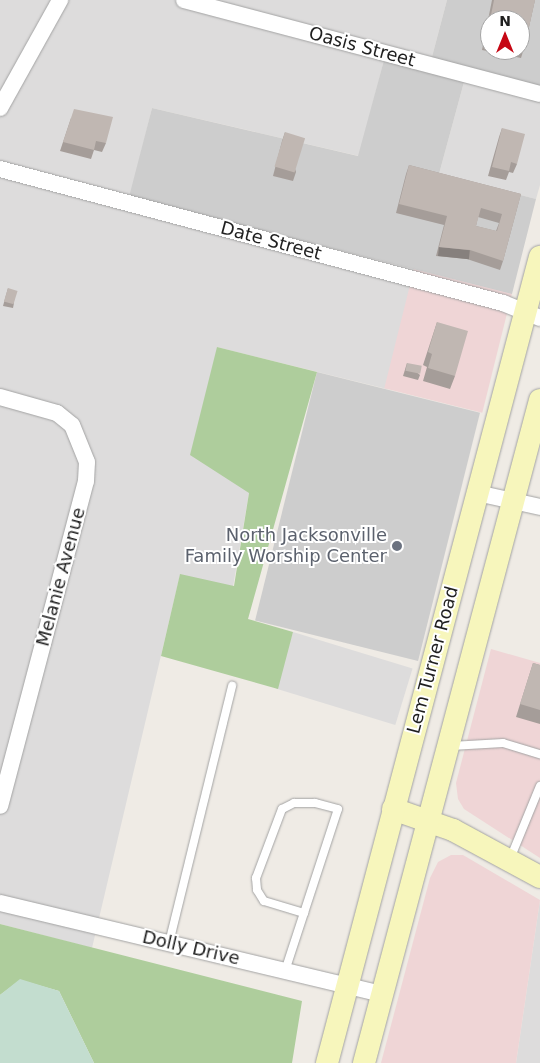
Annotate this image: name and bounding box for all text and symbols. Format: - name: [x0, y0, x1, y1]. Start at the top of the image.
- north arrow: [480, 10, 530, 60]
- text: N: [499, 13, 511, 29]
- street label: Oasis Street: [306, 22, 418, 72]
- street label: Date Street: [218, 217, 324, 265]
- street label: Melanie Avenue: [32, 505, 90, 649]
- place label: North Jacksonville Family Worship Center: [185, 525, 387, 568]
- marker: North Jacksonville Family Worship Center: [391, 540, 403, 552]
- street label: Lem Turner Road: [403, 584, 463, 736]
- street label: Dolly Drive: [140, 926, 242, 970]

